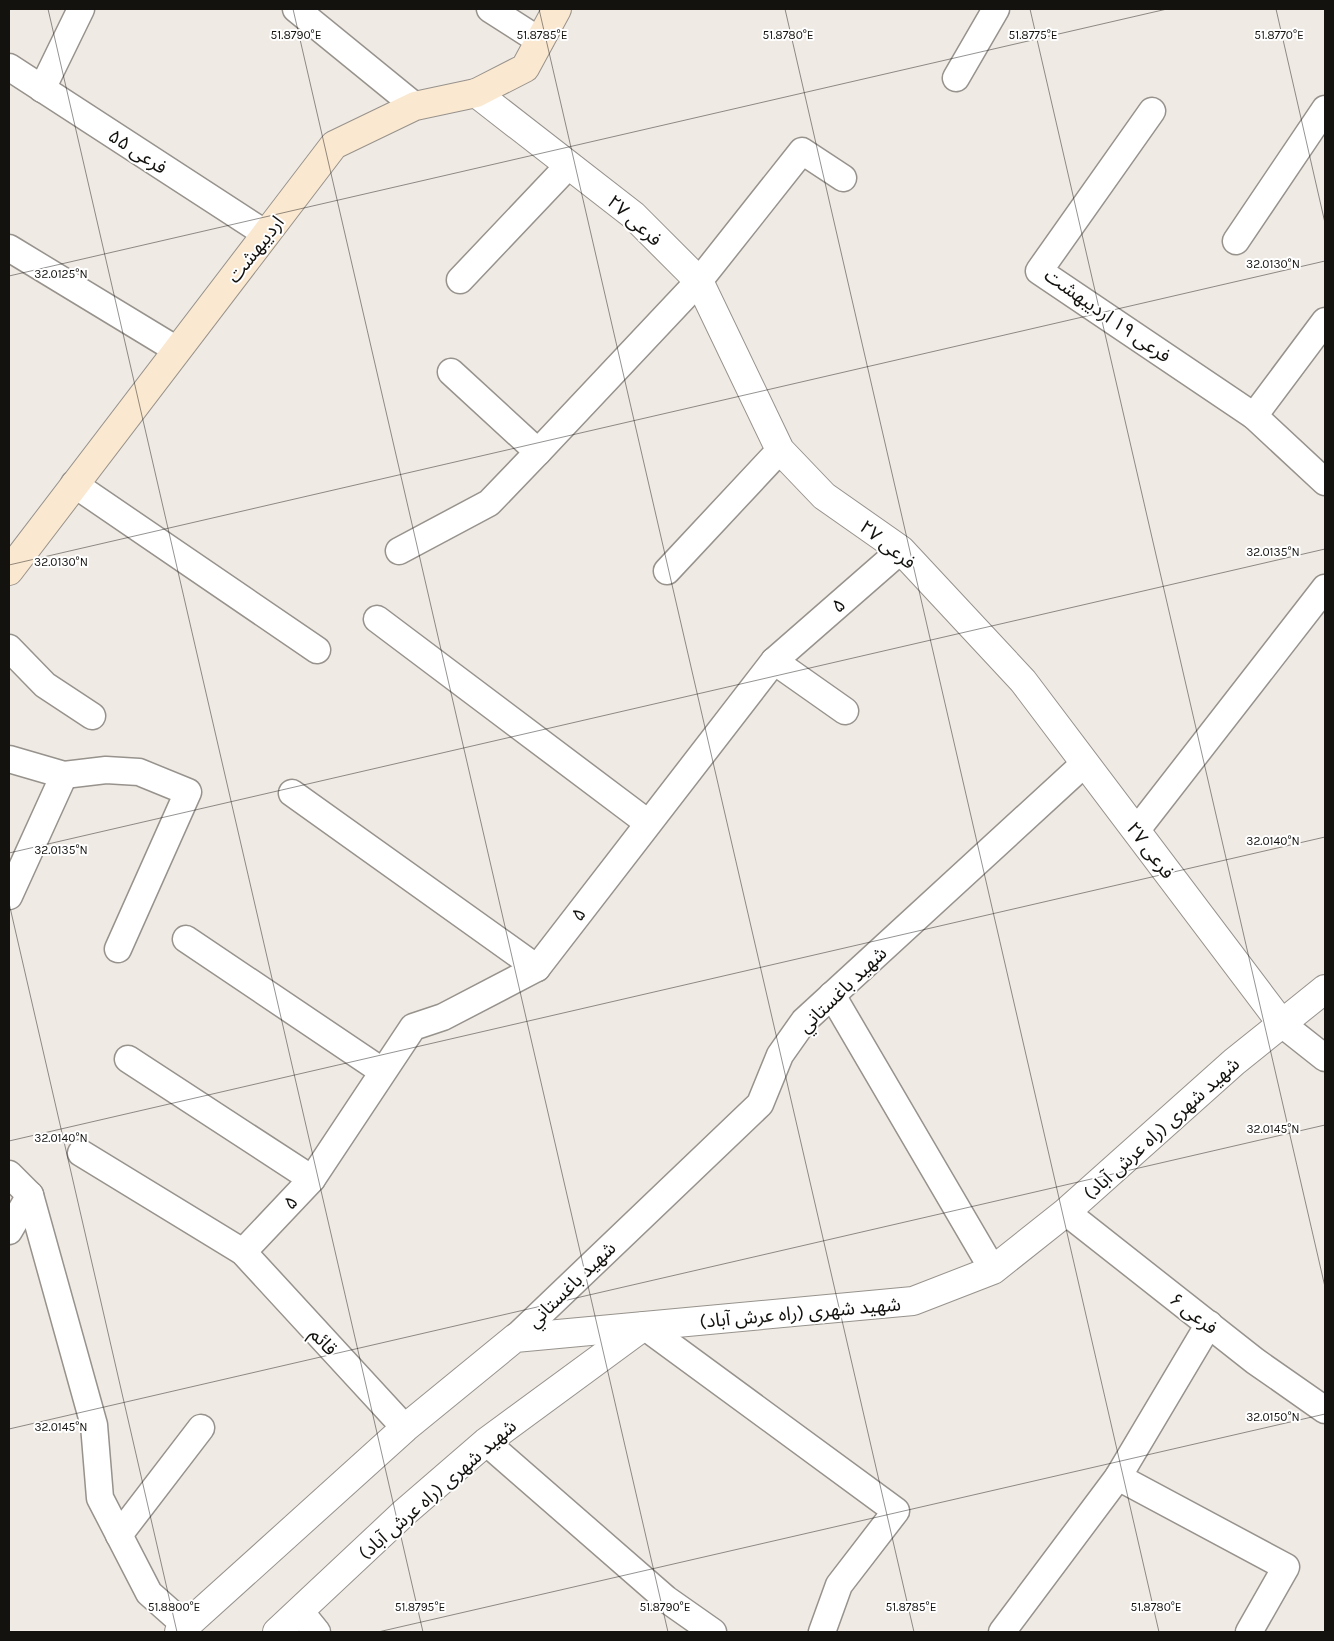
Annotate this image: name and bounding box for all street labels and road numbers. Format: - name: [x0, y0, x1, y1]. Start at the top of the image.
- street label: فرعی ۵۵: [104, 125, 171, 179]
- street label: فرعی ۲۷: [603, 191, 666, 251]
- street label: اردیبهشت: [223, 212, 289, 287]
- street label: فرعی ۱۹ اردیبهشت: [1040, 264, 1175, 367]
- street label: فرعی ۲۷: [855, 516, 920, 574]
- street label: ۵: [827, 594, 850, 618]
- street label: فرعی ۲۷: [1122, 818, 1179, 883]
- street label: ۵: [567, 904, 591, 926]
- street label: شهيد باغستاني: [794, 942, 894, 1040]
- street label: شهید شهری (راه عرش آباد): [1079, 1053, 1244, 1205]
- street label: ۵: [279, 1191, 302, 1214]
- street label: شهيد باغستاني: [523, 1237, 623, 1335]
- street label: فرعی ۶: [1165, 1288, 1222, 1339]
- street label: شهید شهری (راه عرش آباد): [698, 1293, 902, 1333]
- street label: قائم: [303, 1323, 341, 1362]
- street label: شهید شهری (راه عرش آباد): [354, 1415, 521, 1564]

